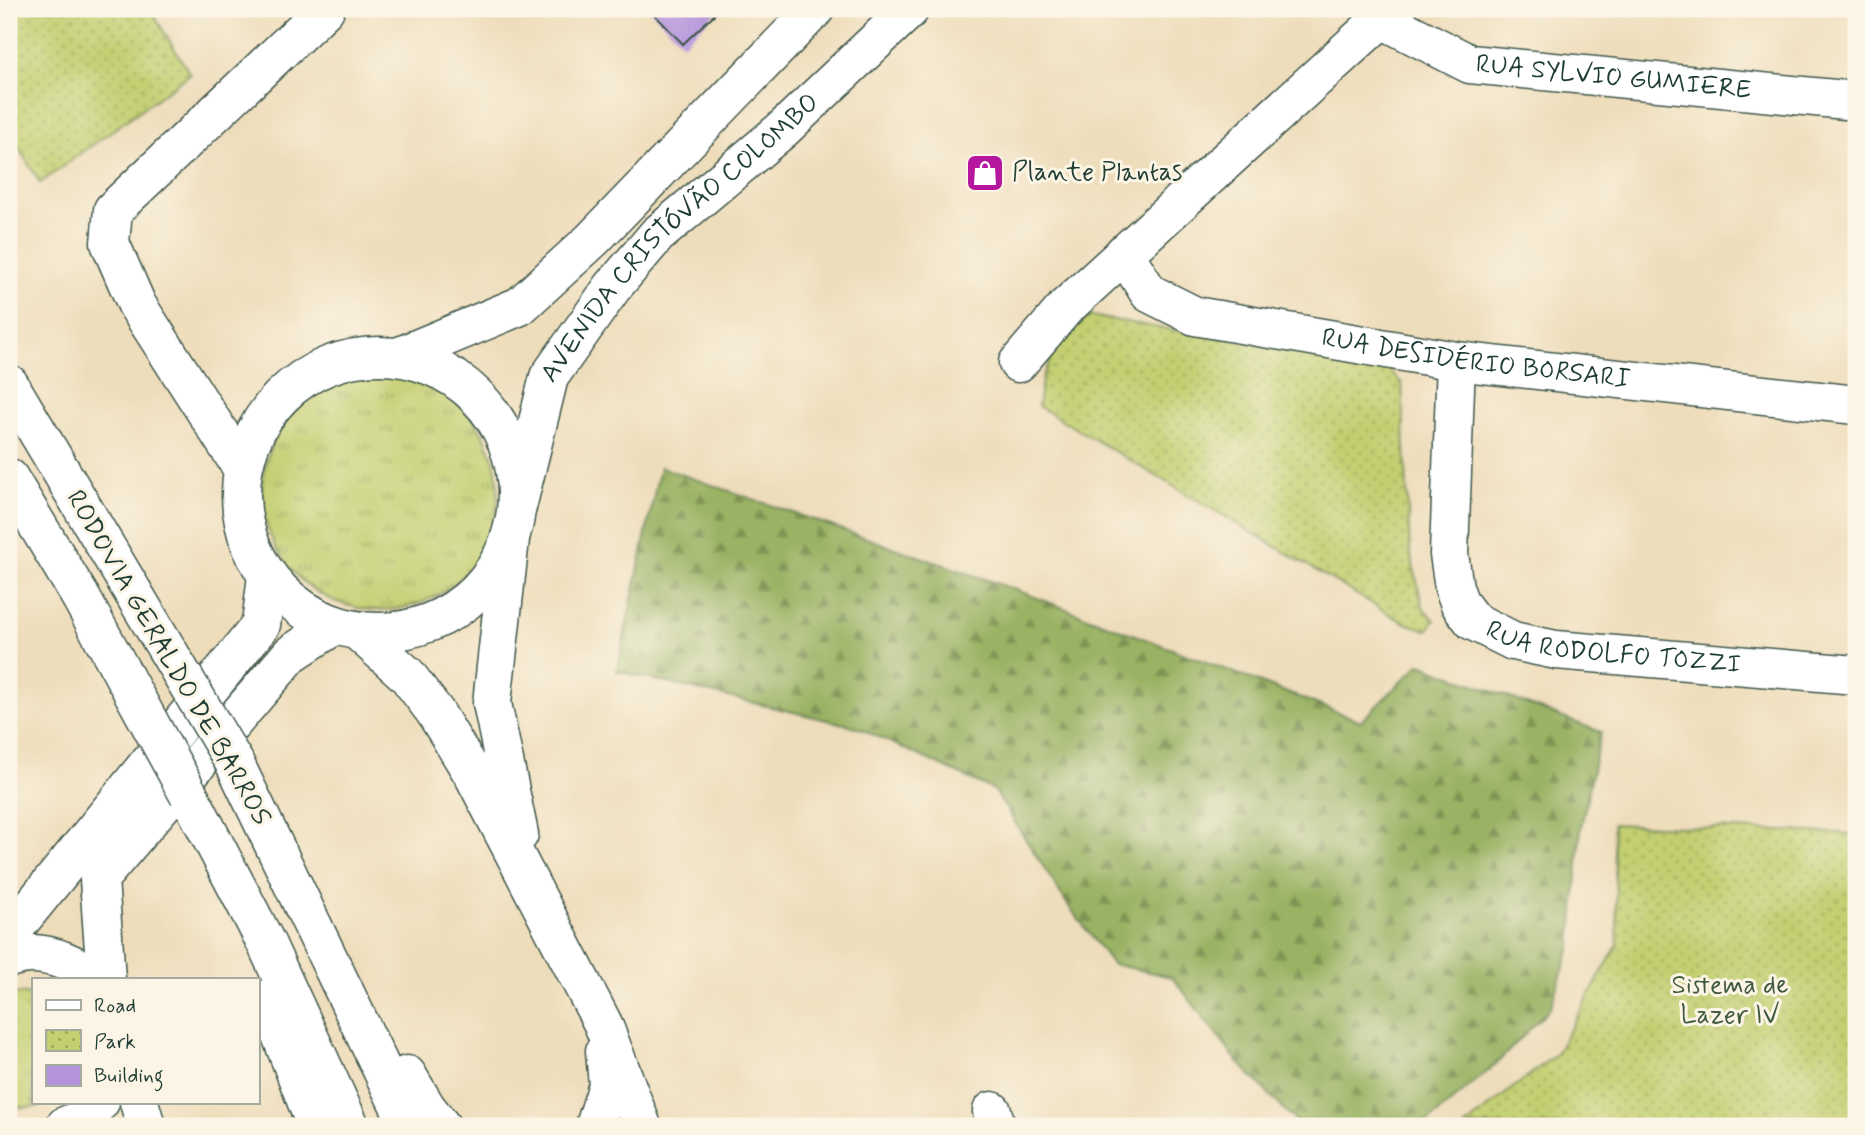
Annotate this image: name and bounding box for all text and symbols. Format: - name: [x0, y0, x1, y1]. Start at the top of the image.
- street label: RUA SYLVIO GUMIERE: [1474, 48, 1753, 108]
- street label: AVENIDA CRISTÓVÃO COLOMBO: [533, 86, 827, 390]
- shop icon: Plante Plantas: [964, 152, 1006, 194]
- place label: Plante Plantas: [1012, 156, 1182, 190]
- street label: RUA DESIDÉRIO BORSARI: [1319, 321, 1632, 397]
- street label: RODOVIA GERALDO DE BARROS: [58, 484, 278, 832]
- street label: RUA RODOLFO TOZZI: [1480, 613, 1742, 682]
- park label: Sistema de Lazer IV: [1672, 969, 1788, 1033]
- legend: [32, 978, 259, 1104]
- text: Road: [94, 992, 136, 1020]
- text: Park: [94, 1028, 136, 1056]
- text: Building: [94, 1062, 164, 1092]

